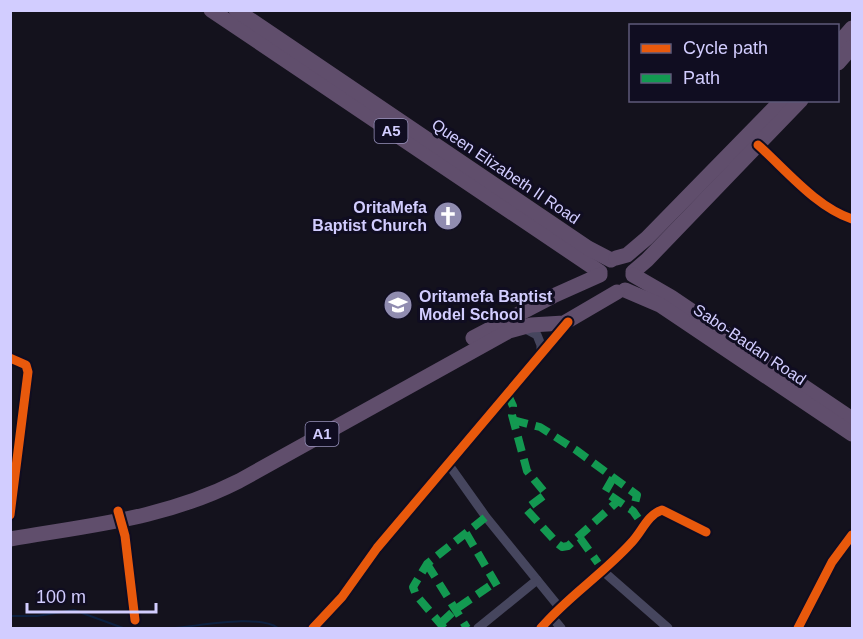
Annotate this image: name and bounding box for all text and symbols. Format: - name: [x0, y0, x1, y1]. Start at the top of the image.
- legend: [629, 24, 839, 102]
- text: Cycle path: [683, 38, 768, 58]
- text: Path: [683, 68, 720, 88]
- street label: Queen Elizabeth II Road: [429, 116, 583, 227]
- road number: A5: [374, 119, 408, 143]
- place label: OritaMefa Baptist Church: [312, 199, 427, 234]
- church icon: OritaMefa Baptist Church: [432, 200, 464, 232]
- place label: Oritamefa Baptist Model School: [419, 288, 553, 323]
- school or university icon: Oritamefa Baptist Model School: [382, 289, 414, 321]
- street label: Sabo-Badan Road: [690, 301, 809, 388]
- road number: A1: [306, 422, 338, 446]
- scale bar: [27, 576, 156, 614]
- text: 100 m: [36, 587, 86, 607]

